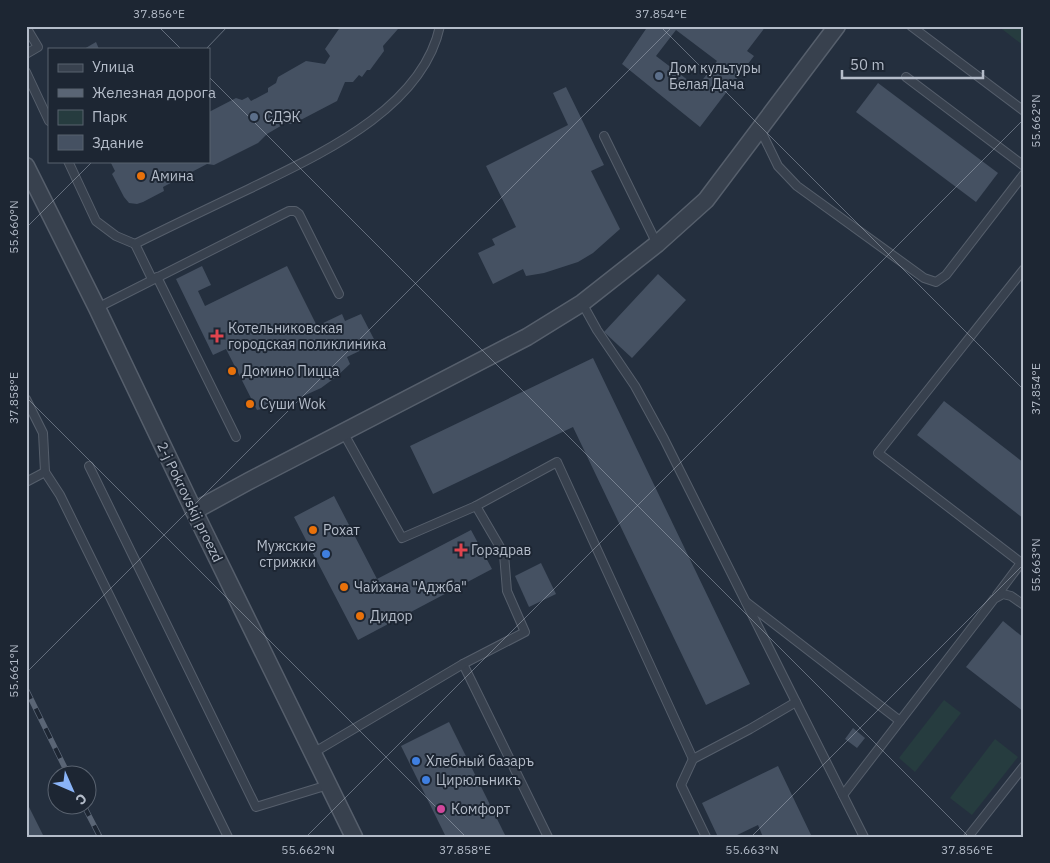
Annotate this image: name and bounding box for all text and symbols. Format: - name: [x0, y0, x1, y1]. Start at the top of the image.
- text: 37.856°E: [133, 6, 185, 21]
- text: 37.854°E: [635, 6, 687, 21]
- legend: [48, 48, 210, 162]
- scale bar: [842, 48, 984, 80]
- text: 50 m: [850, 55, 885, 74]
- text: Улица: [92, 57, 134, 76]
- place label: Дом культуры Белая Дача: [669, 59, 761, 93]
- marker: Дом культуры Белая Дача: [653, 70, 665, 82]
- text: Железная дорога: [92, 83, 216, 102]
- text: 55.662°N: [1028, 94, 1043, 148]
- text: Парк: [92, 107, 127, 126]
- place label: СДЭК: [264, 108, 301, 126]
- marker: СДЭК: [248, 111, 260, 123]
- text: Здание: [92, 133, 144, 152]
- place label: Амина: [151, 167, 194, 185]
- marker: Амина: [135, 170, 147, 182]
- text: 55.660°N: [6, 200, 21, 254]
- place label: Котельниковская городская поликлиника: [228, 319, 387, 353]
- marker: Котельниковская городская поликлиника: [210, 329, 224, 343]
- place label: Домино Пицца: [242, 362, 340, 380]
- text: 37.854°E: [1028, 363, 1043, 415]
- marker: Домино Пицца: [226, 365, 238, 377]
- text: 37.858°E: [6, 372, 21, 424]
- place label: Суши Wok: [260, 395, 326, 413]
- marker: Суши Wok: [244, 398, 256, 410]
- street label: 2-j Pokrovskij proezd: [153, 439, 227, 565]
- place label: Рохат: [323, 521, 360, 539]
- marker: Рохат: [307, 524, 319, 536]
- place label: Мужские стрижки: [256, 537, 316, 571]
- text: 55.663°N: [1028, 538, 1043, 592]
- place label: Горздрав: [471, 541, 531, 559]
- marker: Горздрав: [455, 544, 467, 556]
- marker: Мужские стрижки: [320, 548, 332, 560]
- place label: Чайхана "Аджба": [354, 578, 467, 596]
- marker: Чайхана "Аджба": [338, 581, 350, 593]
- place label: Дидор: [370, 607, 413, 625]
- marker: Дидор: [354, 610, 366, 622]
- text: 55.661°N: [6, 644, 21, 698]
- place label: Хлебный базаръ: [426, 752, 534, 770]
- marker: Хлебный базаръ: [410, 755, 422, 767]
- north arrow: [48, 766, 98, 816]
- place label: Цирюльникъ: [436, 771, 521, 789]
- marker: Цирюльникъ: [420, 774, 432, 786]
- text: С: [72, 790, 91, 809]
- place label: Комфорт: [451, 800, 511, 818]
- marker: Комфорт: [435, 803, 447, 815]
- text: 55.662°N: [281, 842, 335, 857]
- text: 37.858°E: [439, 842, 491, 857]
- text: 55.663°N: [725, 842, 779, 857]
- text: 37.856°E: [941, 842, 993, 857]

